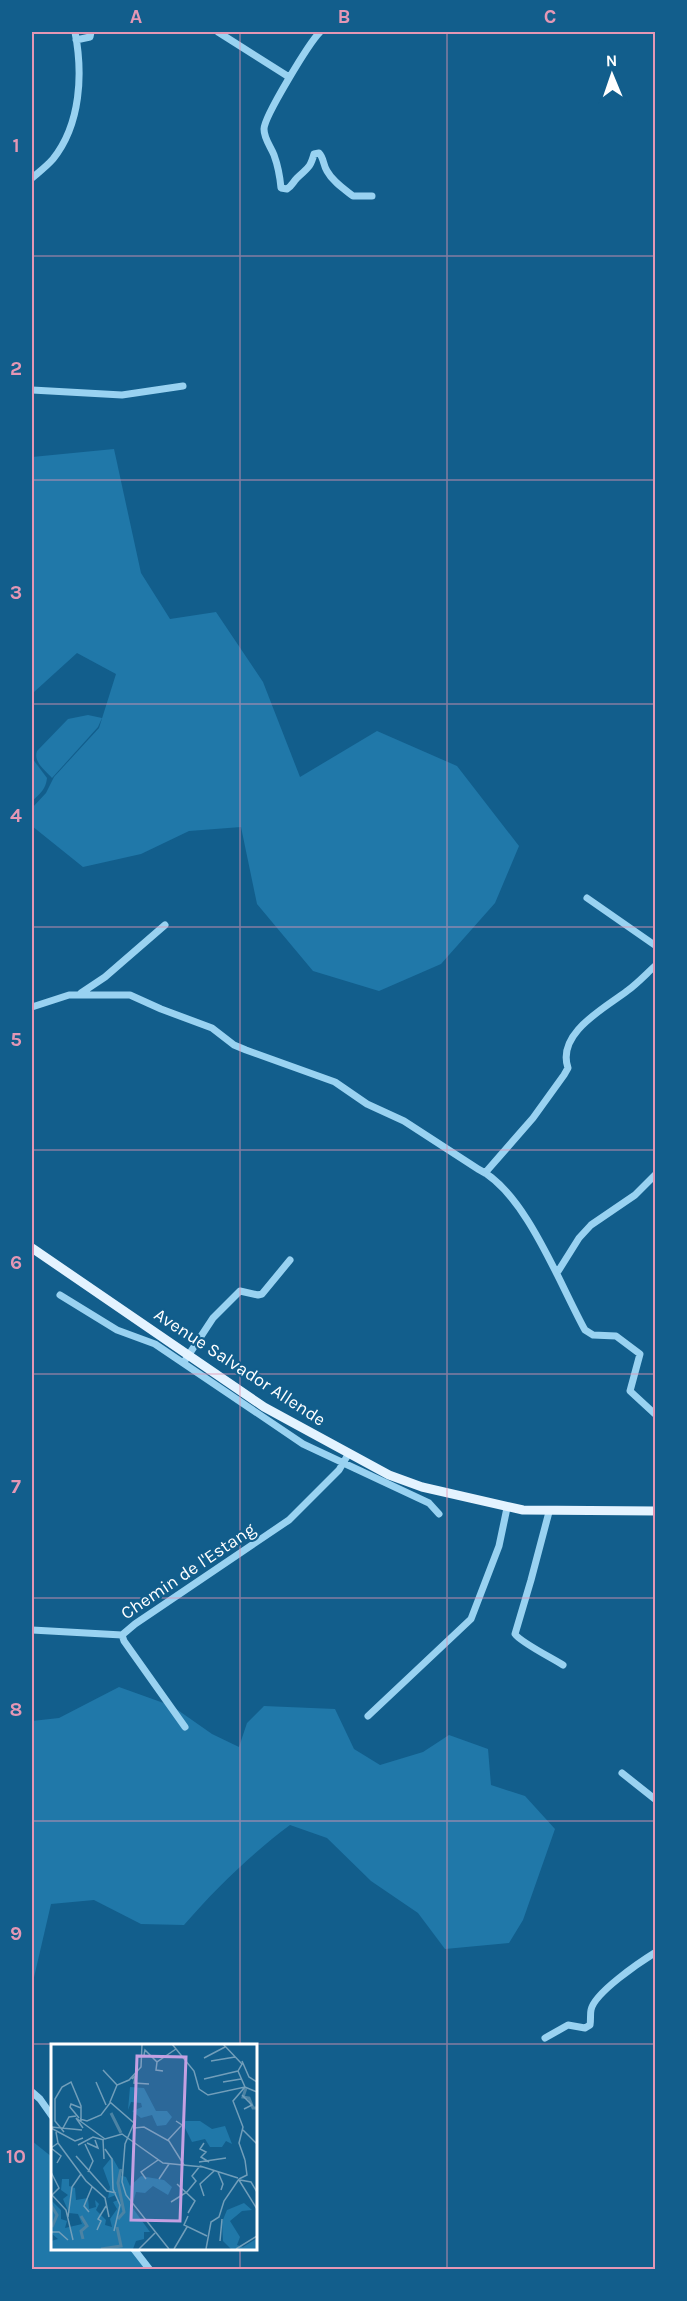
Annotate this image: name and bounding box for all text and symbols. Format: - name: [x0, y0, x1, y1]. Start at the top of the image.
- text: A: [130, 5, 143, 28]
- text: B: [338, 5, 350, 28]
- text: C: [544, 5, 556, 28]
- north arrow: [582, 45, 642, 105]
- text: N: [605, 51, 618, 70]
- text: 1: [12, 134, 20, 157]
- text: 2: [10, 357, 22, 380]
- text: 3: [10, 581, 22, 604]
- text: 4: [10, 804, 22, 827]
- text: 5: [10, 1028, 22, 1051]
- text: 6: [10, 1251, 22, 1274]
- street label: Avenue Salvador Allende: [150, 1303, 330, 1431]
- text: 7: [11, 1475, 21, 1498]
- street label: Chemin de l'Estang: [117, 1518, 259, 1624]
- text: 8: [10, 1698, 22, 1721]
- text: 9: [10, 1922, 22, 1945]
- inset map: [51, 2044, 256, 2250]
- text: 10: [6, 2145, 26, 2168]

